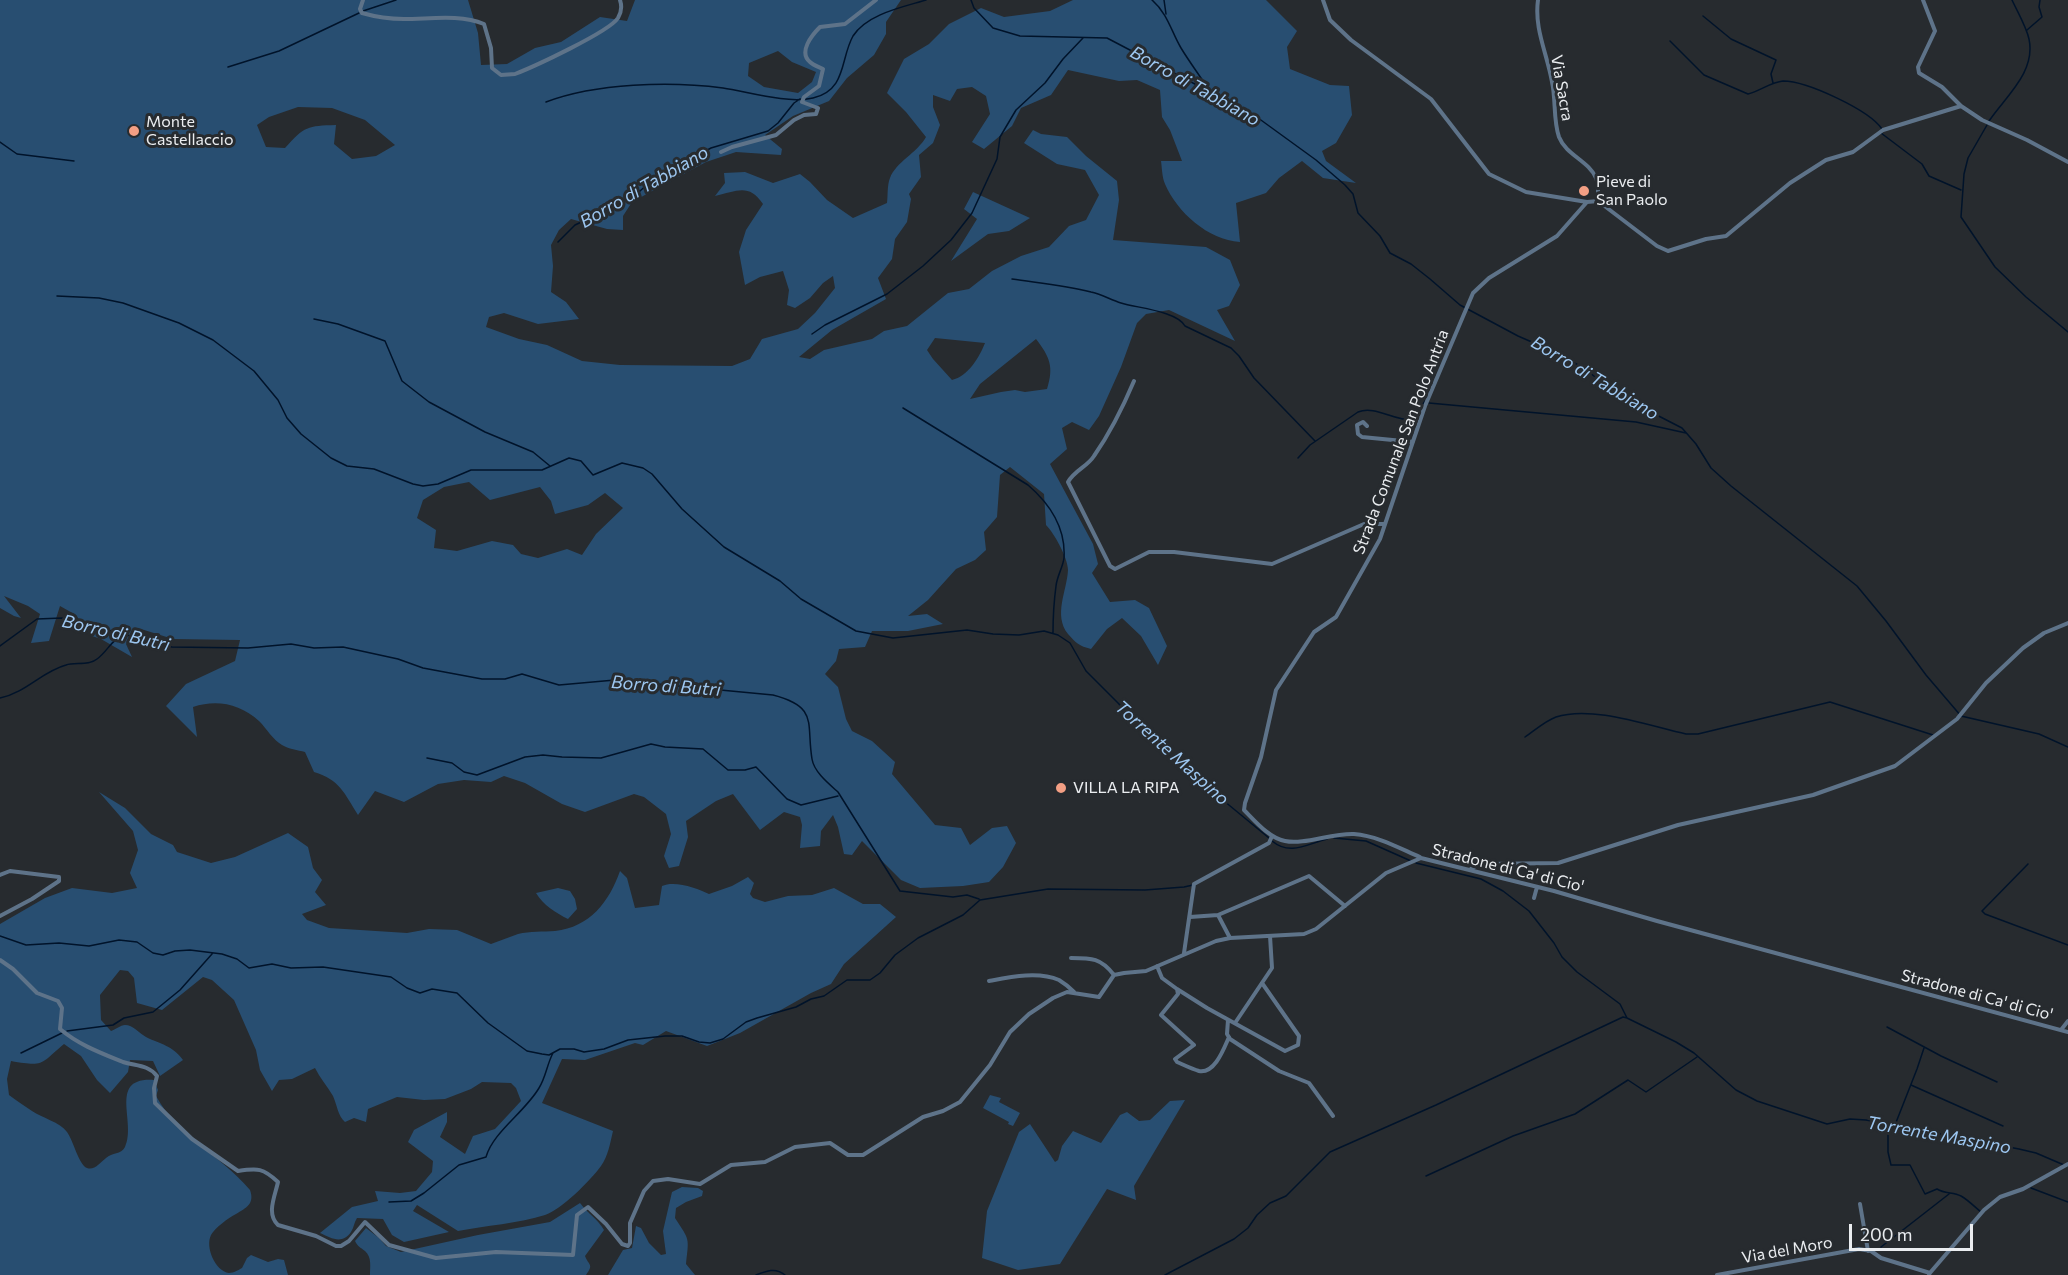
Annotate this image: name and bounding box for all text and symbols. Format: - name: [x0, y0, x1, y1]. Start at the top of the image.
- water label: Borro di Tabbiano: [1126, 41, 1264, 131]
- street label: Via Sacra: [1547, 53, 1577, 123]
- place label: Monte Castellaccio: [146, 112, 233, 150]
- marker: Monte Castellaccio: [127, 124, 141, 138]
- water label: Borro di Tabbiano: [576, 141, 712, 233]
- place label: Pieve di San Paolo: [1596, 172, 1668, 210]
- marker: Pieve di San Paolo: [1577, 184, 1591, 198]
- street label: Strada Comunale San Polo Antria: [1349, 327, 1453, 557]
- water label: Borro di Tabbiano: [1527, 331, 1663, 425]
- water label: Borro di Butri: [60, 610, 172, 656]
- water label: Borro di Butri: [610, 671, 722, 701]
- water label: Torrente Maspino: [1111, 696, 1233, 810]
- place label: VILLA LA RIPA: [1073, 778, 1180, 798]
- marker: VILLA LA RIPA: [1054, 781, 1068, 795]
- street label: Stradone di Ca' di Cio': [1430, 840, 1586, 896]
- street label: Stradone di Ca' di Cio': [1899, 966, 2055, 1024]
- water label: Torrente Maspino: [1865, 1112, 2013, 1158]
- scale bar: [1852, 1212, 1976, 1250]
- text: 200 m: [1860, 1223, 1913, 1245]
- street label: Via del Moro: [1740, 1233, 1834, 1267]

